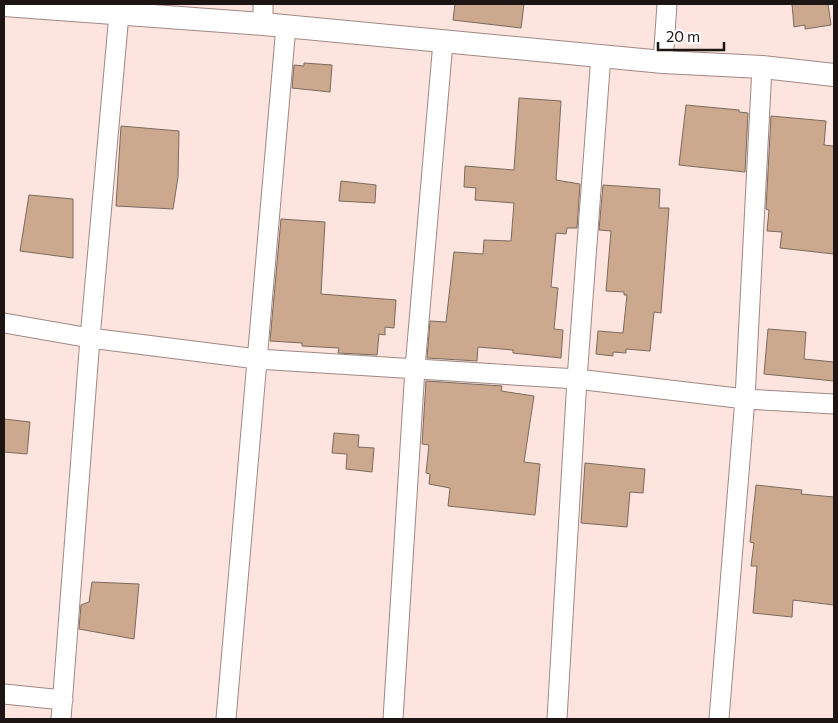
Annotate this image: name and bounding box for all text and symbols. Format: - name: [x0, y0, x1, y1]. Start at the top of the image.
- scale bar: [658, 20, 724, 52]
- text: 20 m: [666, 27, 700, 45]

